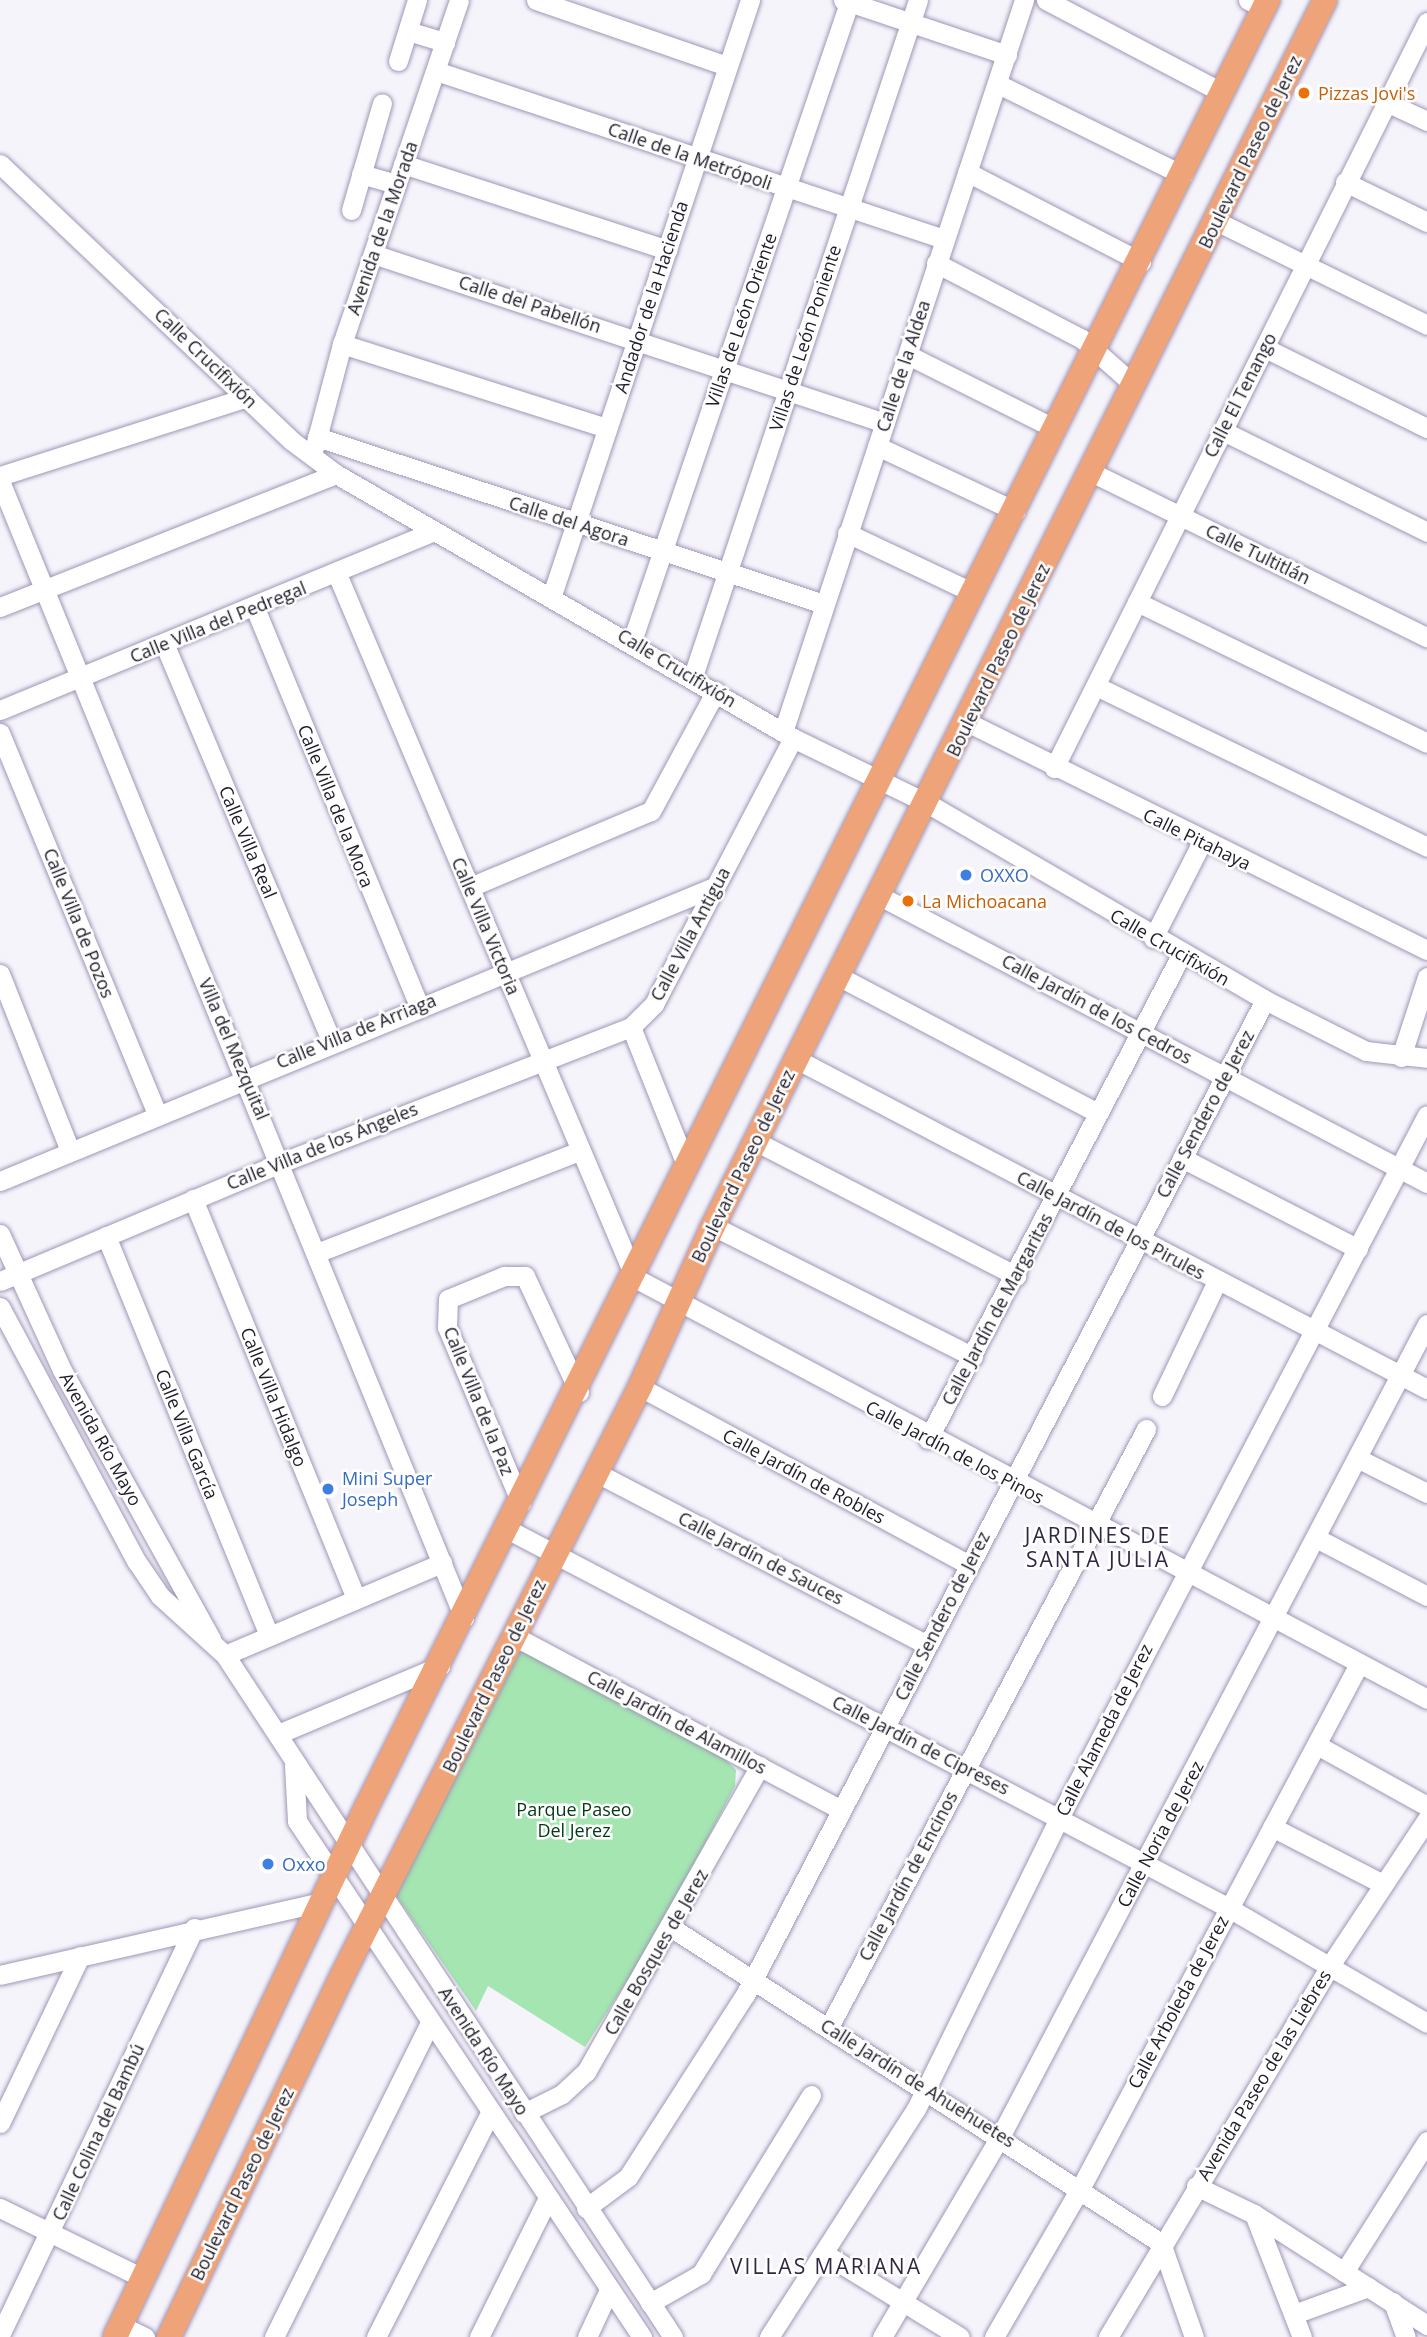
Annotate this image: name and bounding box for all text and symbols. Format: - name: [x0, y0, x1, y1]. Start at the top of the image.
- street label: Boulevard Paseo de Jerez: [1194, 52, 1306, 252]
- place label: Pizzas Jovi's: [1318, 82, 1415, 104]
- marker: Pizzas Jovi's: [1296, 85, 1312, 101]
- street label: Calle de la Metrópoli: [605, 118, 775, 194]
- street label: Avenida de la Morada: [342, 138, 422, 318]
- street label: Andador de la Hacienda: [610, 198, 692, 396]
- street label: Villas de León Oriente: [701, 230, 781, 410]
- street label: Villas de León Poniente: [765, 242, 845, 434]
- street label: Calle del Pabellón: [456, 271, 604, 337]
- street label: Calle de la Aldea: [872, 297, 934, 435]
- street label: Calle Crucifixión: [150, 304, 262, 412]
- street label: Calle El Tenango: [1199, 329, 1281, 461]
- street label: Calle del Agora: [506, 491, 632, 551]
- street label: Calle Tultitlán: [1202, 519, 1314, 589]
- street label: Boulevard Paseo de Jerez: [942, 560, 1054, 760]
- street label: Calle Villa del Pedregal: [127, 577, 309, 667]
- street label: Calle Crucifixión: [614, 624, 740, 712]
- street label: Calle Villa de la Mora: [293, 721, 379, 891]
- street label: Calle Villa Real: [215, 783, 281, 901]
- street label: Calle Pitahaya: [1140, 804, 1254, 874]
- street label: Calle Villa de Pozos: [39, 845, 119, 1001]
- street label: Calle Villa Victoria: [447, 854, 525, 998]
- street label: Calle Villa Antigua: [646, 863, 734, 1005]
- place label: OXXO: [980, 864, 1029, 886]
- marker: OXXO: [958, 867, 974, 883]
- place label: La Michoacana: [922, 890, 1047, 912]
- marker: La Michoacana: [900, 893, 916, 909]
- street label: Calle Crucifixión: [1106, 904, 1234, 990]
- street label: Calle Jardín de los Cedros: [998, 950, 1196, 1068]
- street label: Villa del Mezquital: [194, 975, 274, 1123]
- street label: Calle Villa de Arriaga: [273, 989, 439, 1073]
- street label: Calle Sendero de Jerez: [1152, 1026, 1258, 1202]
- street label: Boulevard Paseo de Jerez: [687, 1066, 799, 1266]
- street label: Calle Villa de los Ángeles: [223, 1098, 421, 1194]
- street label: Calle Jardín de los Pirules: [1013, 1166, 1209, 1284]
- street label: Calle Jardín de Margaritas: [937, 1209, 1057, 1409]
- street label: Calle Villa de la Paz: [439, 1323, 519, 1479]
- street label: Calle Villa Hidalgo: [236, 1324, 312, 1470]
- street label: Calle Villa García: [151, 1366, 223, 1502]
- street label: Avenida Río Mayo: [55, 1369, 147, 1509]
- street label: Calle Jardín de los Pinos: [862, 1396, 1048, 1508]
- street label: Calle Jardín de Robles: [719, 1424, 889, 1528]
- place label: Mini Super Joseph: [342, 1468, 432, 1510]
- marker: Mini Super Joseph: [320, 1481, 336, 1497]
- street label: Calle Jardín de Sauces: [675, 1507, 847, 1609]
- district label: JARDINES DE SANTA JULIA: [1026, 1522, 1170, 1572]
- street label: Calle Sendero de Jerez: [890, 1528, 994, 1704]
- street label: Boulevard Paseo de Jerez: [438, 1576, 550, 1776]
- street label: Calle Alameda de Jerez: [1051, 1640, 1157, 1820]
- street label: Calle Jardín de Alamillos: [584, 1665, 770, 1779]
- street label: Calle Jardín de Cipreses: [829, 1691, 1013, 1799]
- street label: Calle Noria de Jerez: [1112, 1757, 1208, 1911]
- street label: Calle Jardín de Encinos: [854, 1787, 962, 1965]
- park label: Parque Paseo Del Jerez: [516, 1799, 632, 1842]
- place label: Oxxo: [282, 1853, 326, 1875]
- marker: Oxxo: [260, 1856, 276, 1872]
- street label: Calle Bosques de Jerez: [600, 1865, 712, 2039]
- street label: Calle Arboleda de Jerez: [1123, 1912, 1233, 2092]
- street label: Avenida Paseo de las Liebres: [1193, 1966, 1335, 2184]
- street label: Avenida Río Mayo: [434, 1983, 534, 2119]
- street label: Calle Jardín de Ahuehuetes: [817, 2014, 1019, 2152]
- street label: Calle Colina del Bambú: [47, 2040, 149, 2224]
- street label: Boulevard Paseo de Jerez: [186, 2084, 298, 2284]
- district label: VILLAS MARIANA: [732, 2253, 920, 2279]

